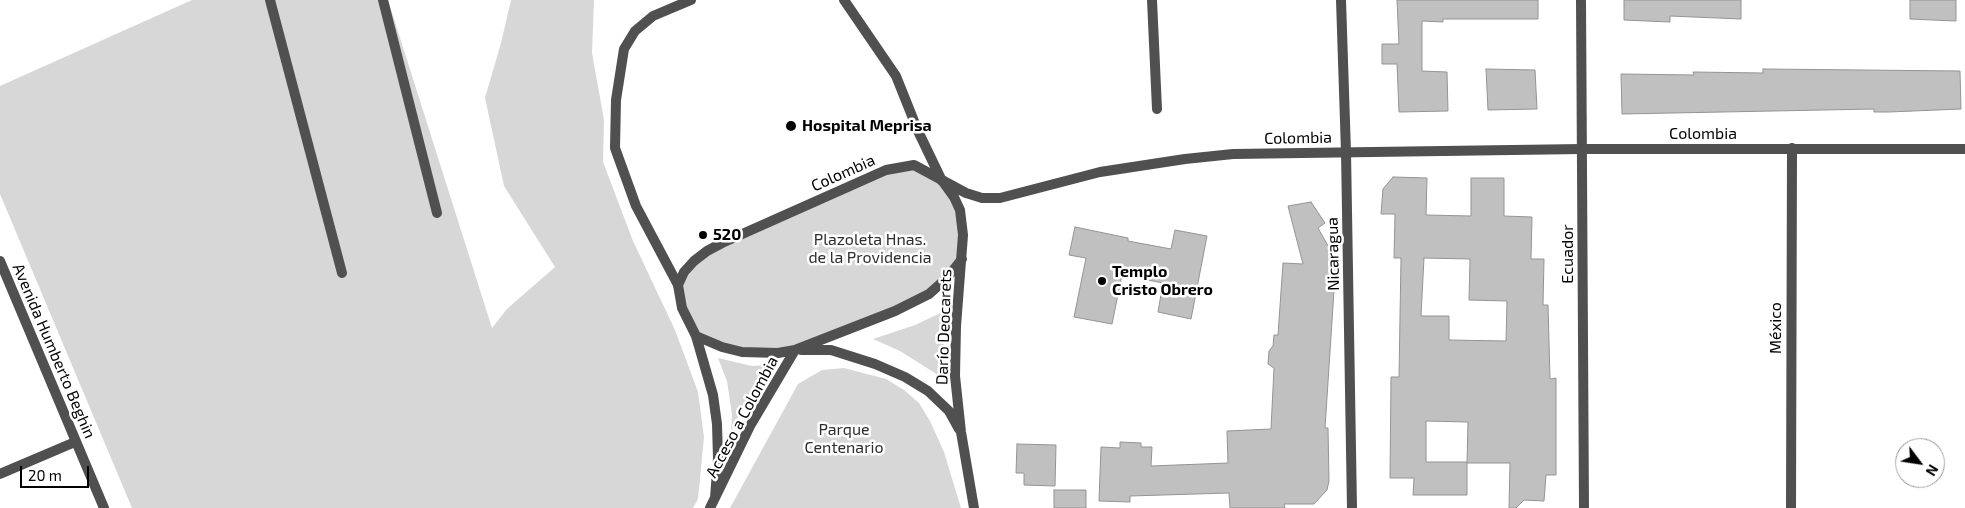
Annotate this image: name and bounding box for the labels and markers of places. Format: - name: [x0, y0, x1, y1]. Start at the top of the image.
- place label: Hospital Meprisa: [802, 116, 932, 136]
- marker: Hospital Meprisa: [784, 119, 798, 133]
- place label: 520: [713, 225, 741, 245]
- marker: 520: [697, 229, 709, 241]
- place label: Templo Cristo Obrero: [1112, 262, 1213, 300]
- marker: Templo Cristo Obrero: [1096, 275, 1108, 287]

